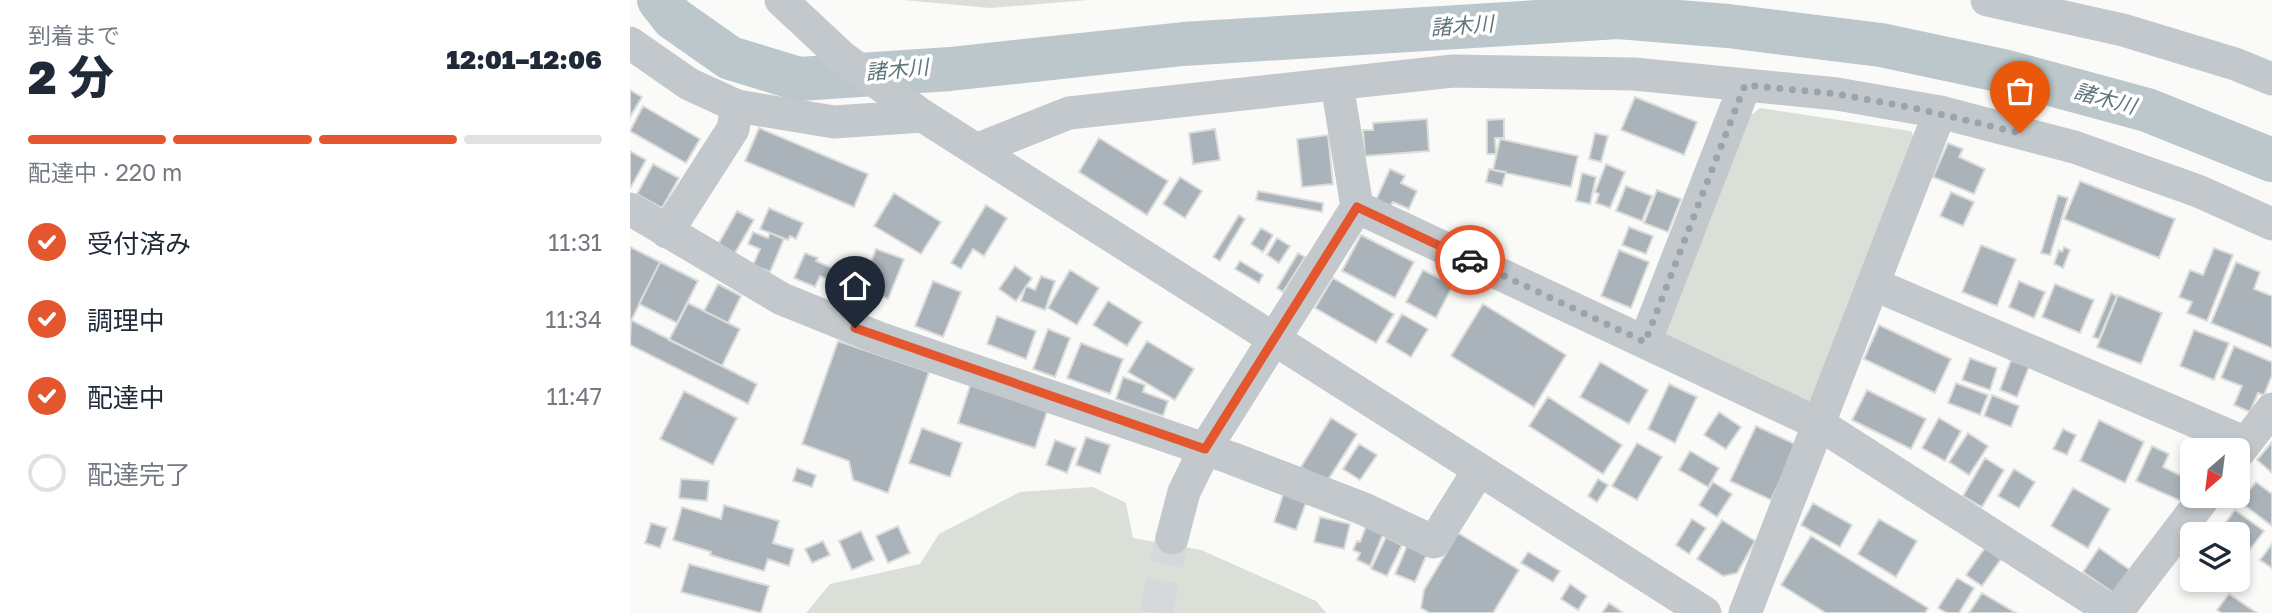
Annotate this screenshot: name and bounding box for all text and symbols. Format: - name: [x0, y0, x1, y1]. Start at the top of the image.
- water label: 諸木川: [1430, 10, 1496, 40]
- text: 到着まで: [28, 21, 120, 49]
- text: 12:01–12:06: [446, 44, 602, 75]
- text: 2 分: [28, 49, 114, 104]
- water label: 諸木川: [864, 53, 931, 85]
- pin: [1990, 61, 2050, 133]
- icon: bag: [2001, 72, 2039, 110]
- water label: 諸木川: [2071, 77, 2141, 119]
- text: 配達中 · 220 m: [28, 158, 182, 186]
- icon: check: [28, 223, 66, 261]
- courier: [1435, 225, 1505, 295]
- text: 受付済み: [87, 228, 191, 259]
- text: 11:31: [548, 228, 602, 256]
- icon: car: [1451, 241, 1489, 279]
- pin: [825, 256, 885, 328]
- icon: home: [836, 267, 874, 305]
- icon: check: [28, 300, 66, 338]
- text: 調理中: [87, 305, 165, 336]
- text: 11:34: [545, 305, 602, 333]
- icon: check: [28, 377, 66, 415]
- text: 配達中: [87, 382, 165, 413]
- text: 11:47: [547, 382, 602, 410]
- north arrow: [2180, 438, 2250, 508]
- map controls: [2180, 438, 2250, 592]
- text: 配達完了: [87, 459, 191, 490]
- button: layers: [2180, 522, 2250, 592]

